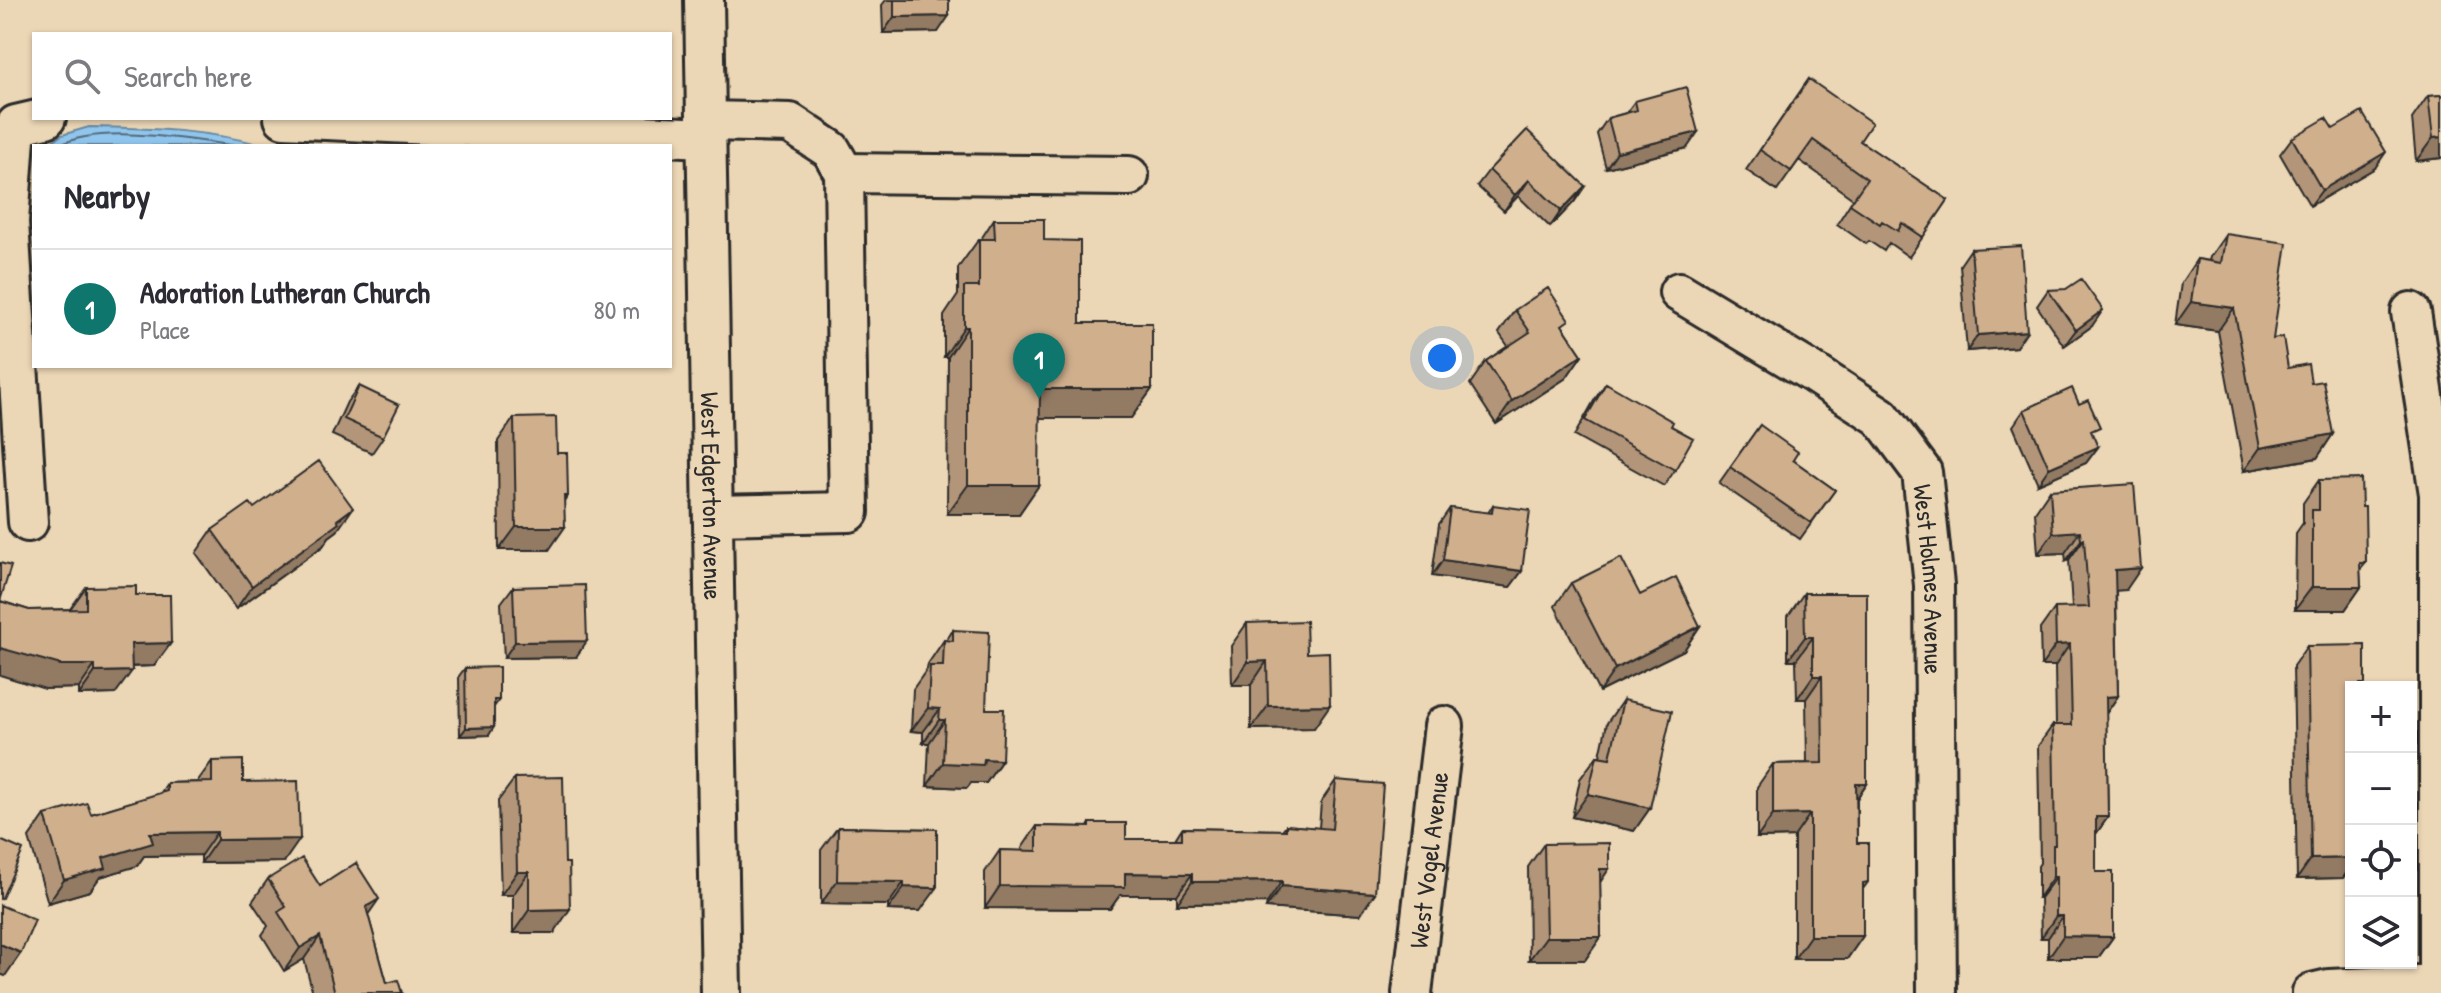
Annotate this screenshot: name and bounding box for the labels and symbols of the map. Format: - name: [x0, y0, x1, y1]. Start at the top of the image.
- pin: 1: [1013, 333, 1065, 399]
- your location: [1422, 338, 1462, 378]
- street label: West Edgerton Avenue: [693, 392, 732, 600]
- street label: West Holmes Avenue: [1906, 482, 1952, 675]
- street label: West Vogel Avenue: [1400, 770, 1456, 950]

